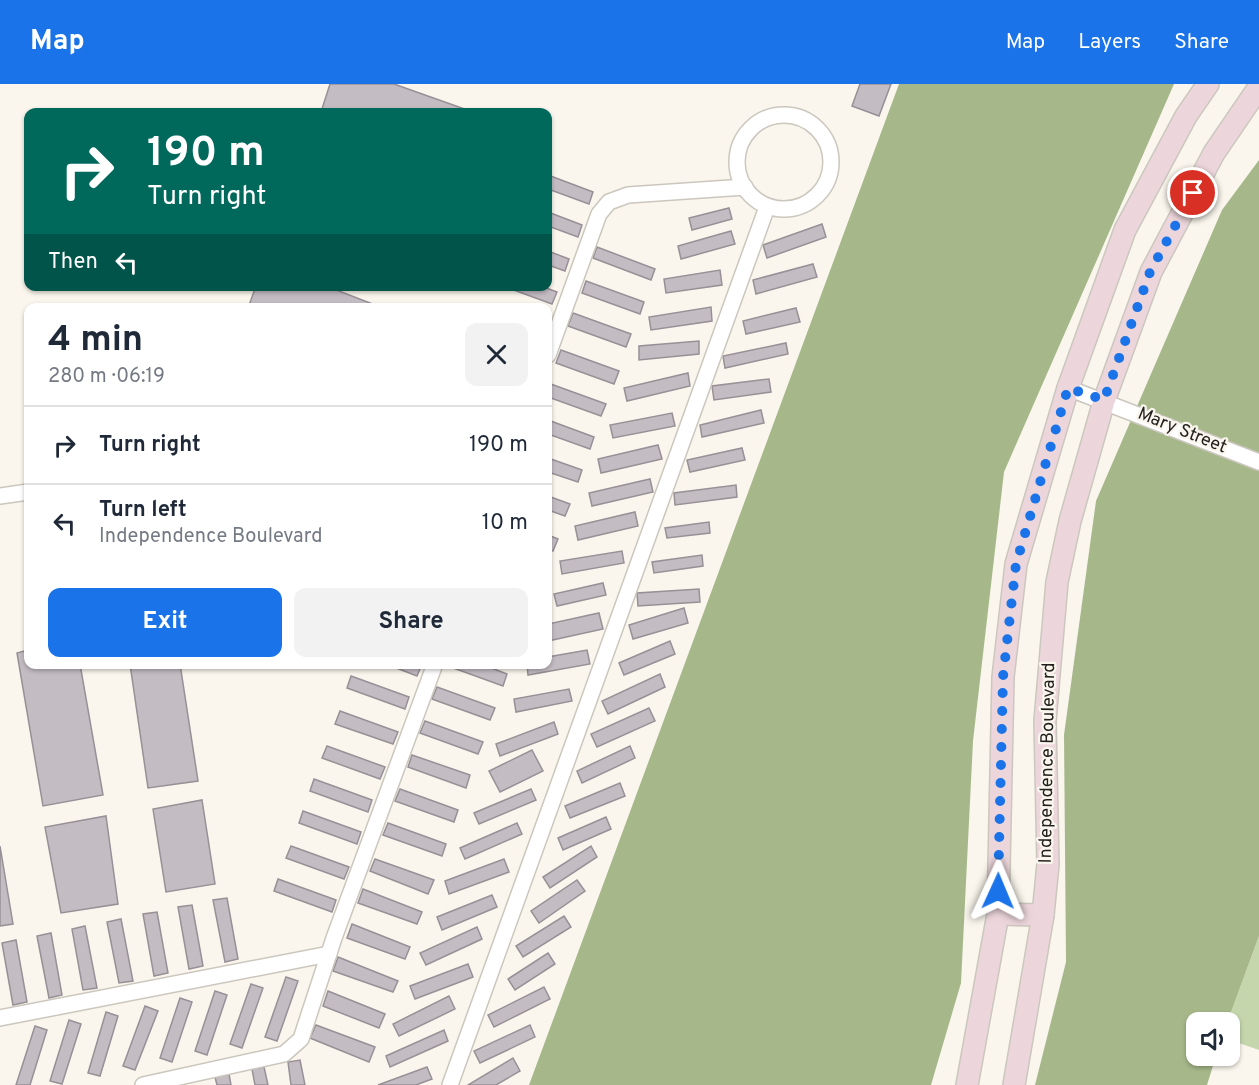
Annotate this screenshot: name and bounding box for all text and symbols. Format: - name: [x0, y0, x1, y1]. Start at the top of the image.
- text: Map: [30, 24, 85, 60]
- text: Map: [1006, 29, 1045, 56]
- text: Layers: [1078, 29, 1141, 56]
- text: Share: [1174, 29, 1229, 56]
- text: 190 m: [147, 128, 265, 181]
- icon: right: [48, 132, 126, 210]
- pin: [1167, 167, 1218, 218]
- icon: arrive: [1176, 176, 1209, 209]
- text: Turn right: [147, 180, 266, 214]
- icon: left: [110, 246, 143, 279]
- text: Then: [48, 249, 98, 276]
- text: 4 min: [48, 318, 143, 364]
- button: close: [465, 323, 528, 386]
- text: 280 m · 06:19: [48, 364, 165, 390]
- street label: Mary Street: [1134, 403, 1230, 459]
- icon: right: [48, 429, 81, 462]
- text: Turn right: [99, 432, 201, 459]
- text: 190 m: [469, 432, 528, 459]
- text: Turn left: [99, 497, 187, 524]
- icon: left: [48, 507, 81, 540]
- text: 10 m: [482, 510, 528, 537]
- text: Independence Boulevard: [99, 524, 322, 550]
- button: Exit: [48, 588, 282, 657]
- button: Share: [294, 588, 528, 657]
- street label: Independence Boulevard: [1035, 662, 1061, 864]
- position arrow: [966, 859, 1030, 923]
- map controls: [1186, 1012, 1240, 1066]
- button: sound: [1186, 1012, 1240, 1066]

